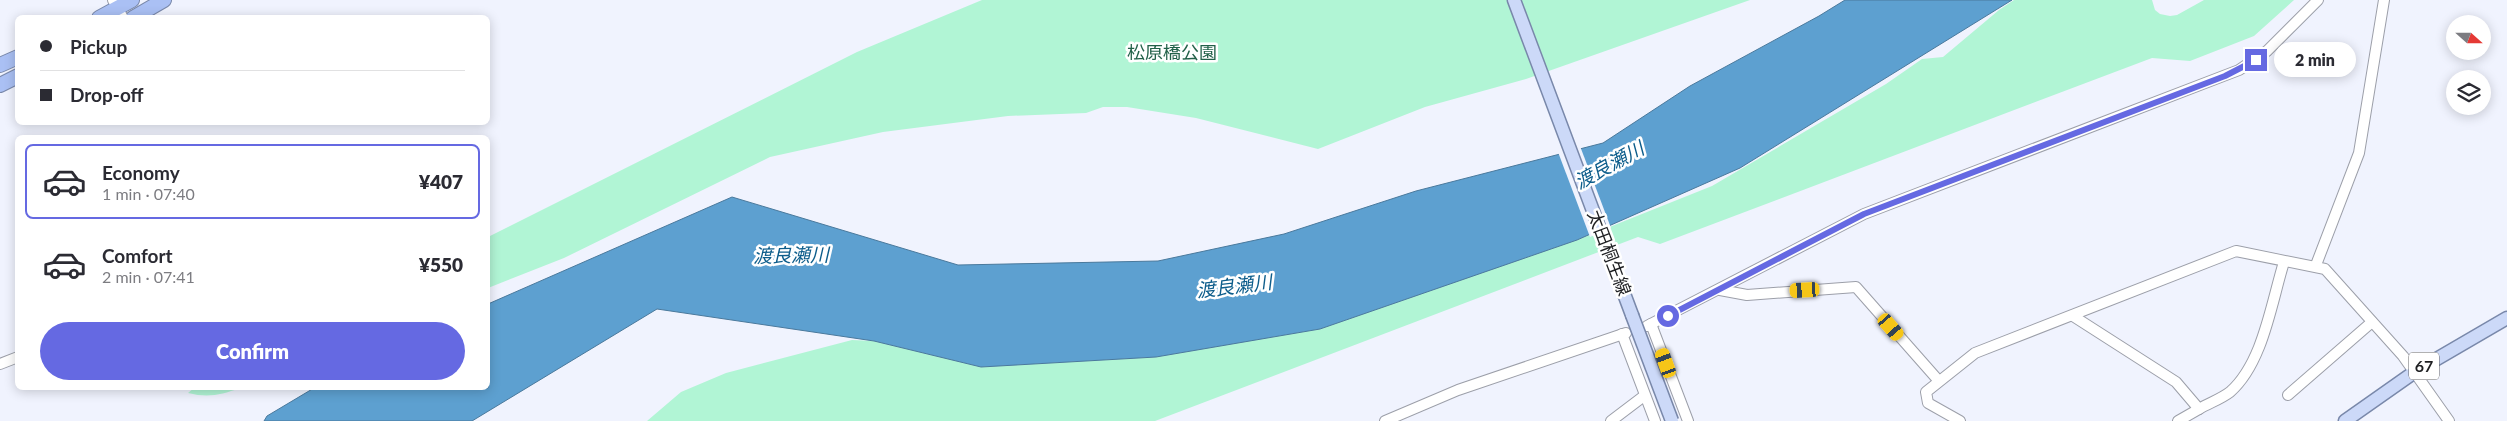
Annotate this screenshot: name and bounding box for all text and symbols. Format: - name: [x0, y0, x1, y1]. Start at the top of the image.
- north arrow: [2446, 15, 2491, 60]
- map controls: [2446, 15, 2491, 115]
- text: Pickup: [70, 35, 127, 58]
- park label: 松原橋公園: [1127, 41, 1217, 63]
- callout: 2 min: [2274, 42, 2356, 78]
- route end: [2245, 49, 2267, 71]
- text: 2 min: [2295, 50, 2335, 69]
- button: layers: [2446, 70, 2491, 115]
- text: Drop-off: [70, 83, 144, 106]
- water label: 渡良瀬川: [1570, 135, 1649, 193]
- icon: car: [42, 159, 87, 204]
- text: Economy: [102, 161, 180, 184]
- text: ¥407: [419, 170, 463, 193]
- text: 1 min · 07:40: [102, 184, 195, 203]
- street label: 太田桐生線: [1584, 207, 1636, 299]
- icon: car: [42, 242, 87, 287]
- water label: 渡良瀬川: [753, 242, 831, 267]
- text: Comfort: [102, 244, 173, 267]
- text: ¥550: [419, 253, 463, 276]
- text: 2 min · 07:41: [102, 267, 195, 286]
- water label: 渡良瀬川: [1195, 269, 1275, 302]
- car: [1789, 282, 1820, 298]
- route start: [1657, 305, 1679, 327]
- car: [1875, 311, 1906, 343]
- button: Confirm: [40, 322, 465, 380]
- car: [1653, 346, 1678, 380]
- road number: 67: [2409, 352, 2439, 380]

